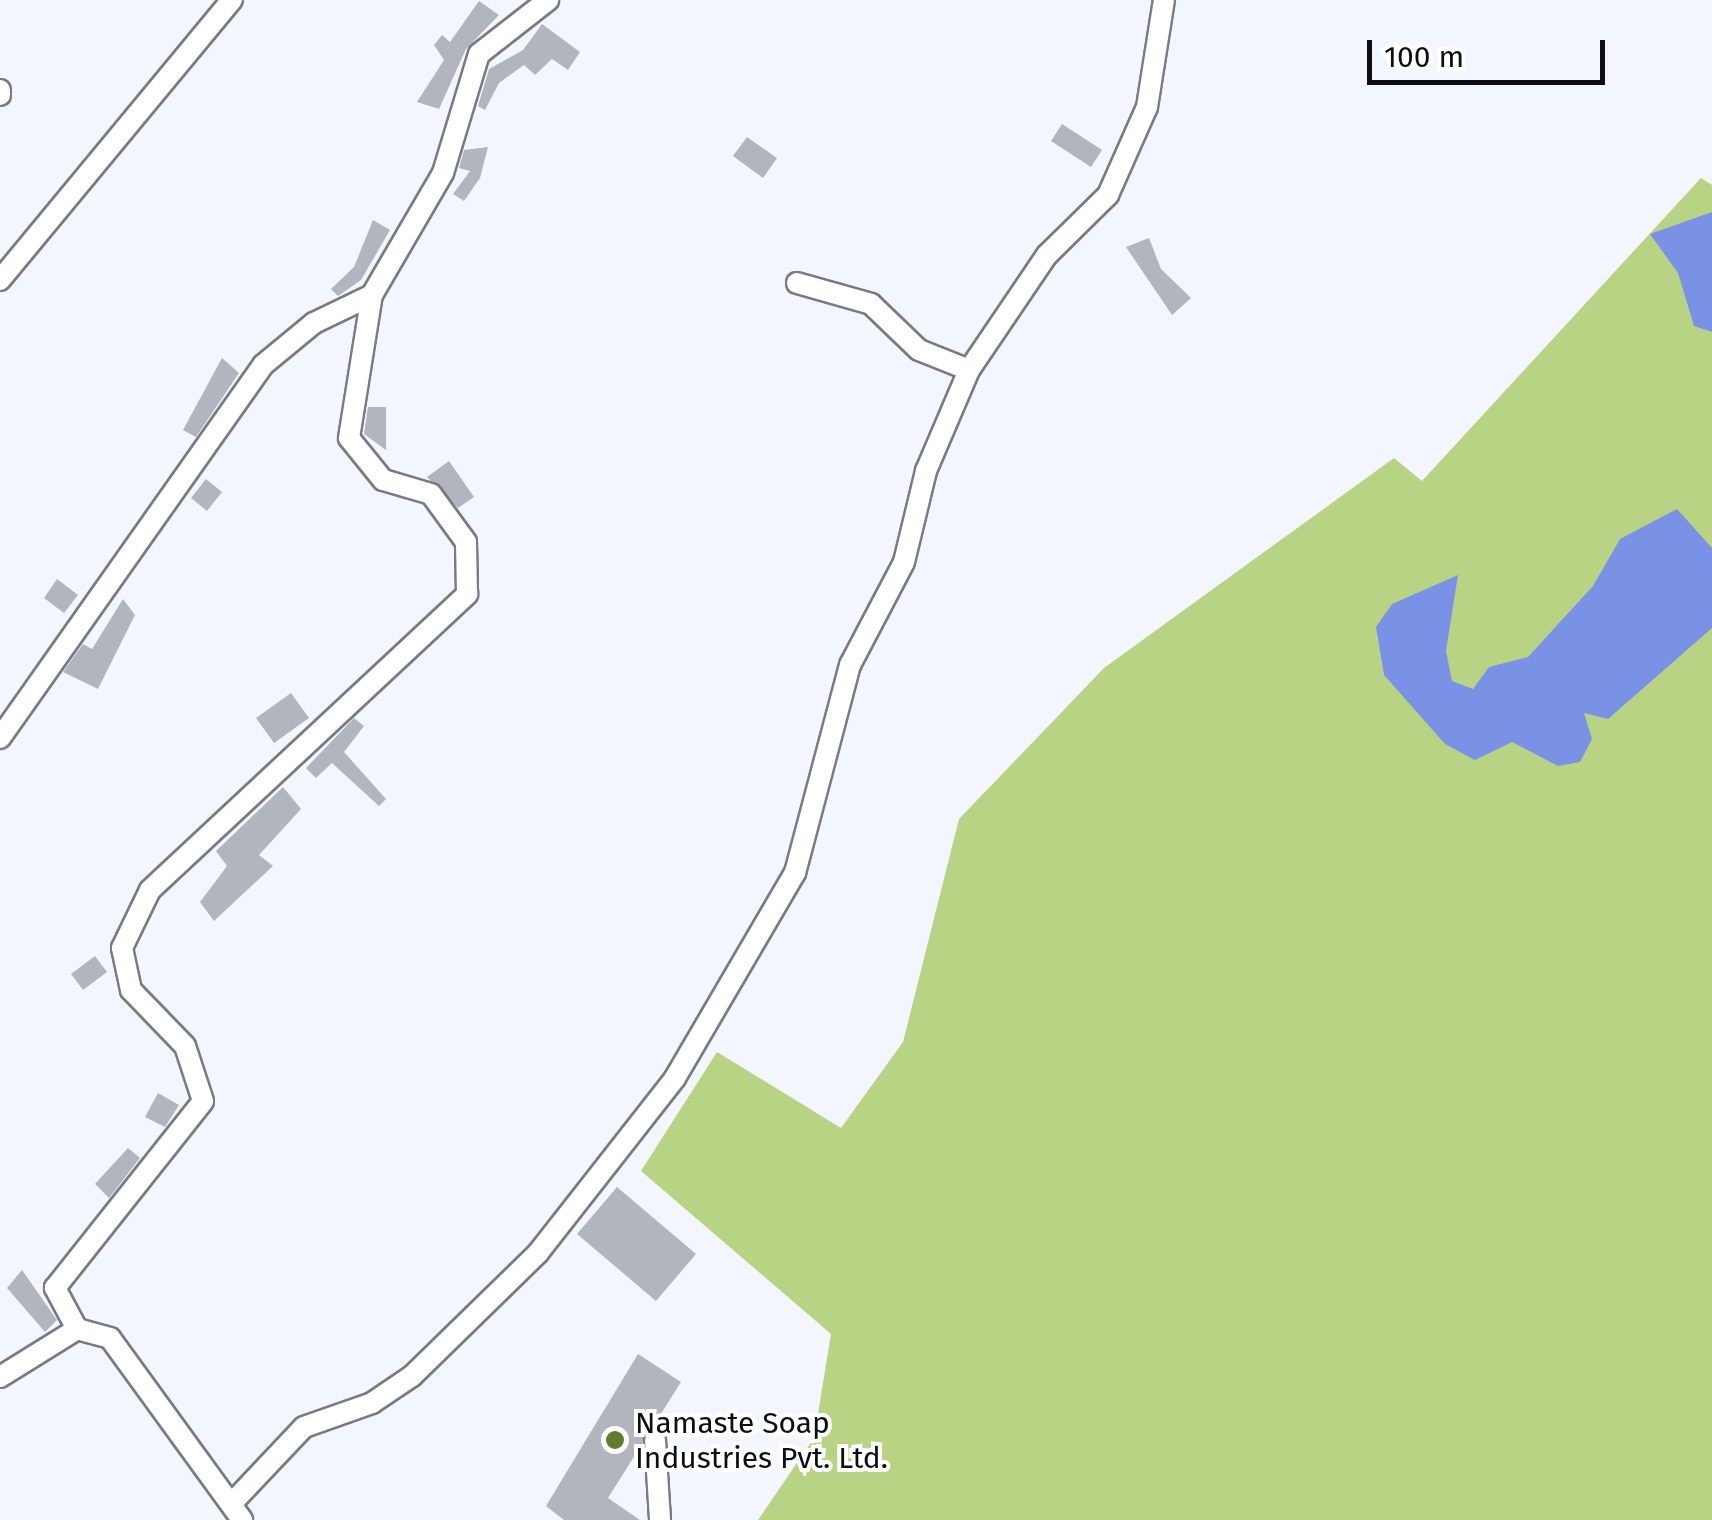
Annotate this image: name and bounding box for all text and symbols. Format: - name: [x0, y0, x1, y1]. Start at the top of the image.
- scale bar: [1372, 20, 1610, 82]
- text: 100 m: [1384, 39, 1464, 75]
- place label: Namaste Soap Industries Pvt. Ltd.: [635, 1405, 888, 1476]
- marker: Namaste Soap Industries Pvt. Ltd.: [604, 1429, 626, 1451]

